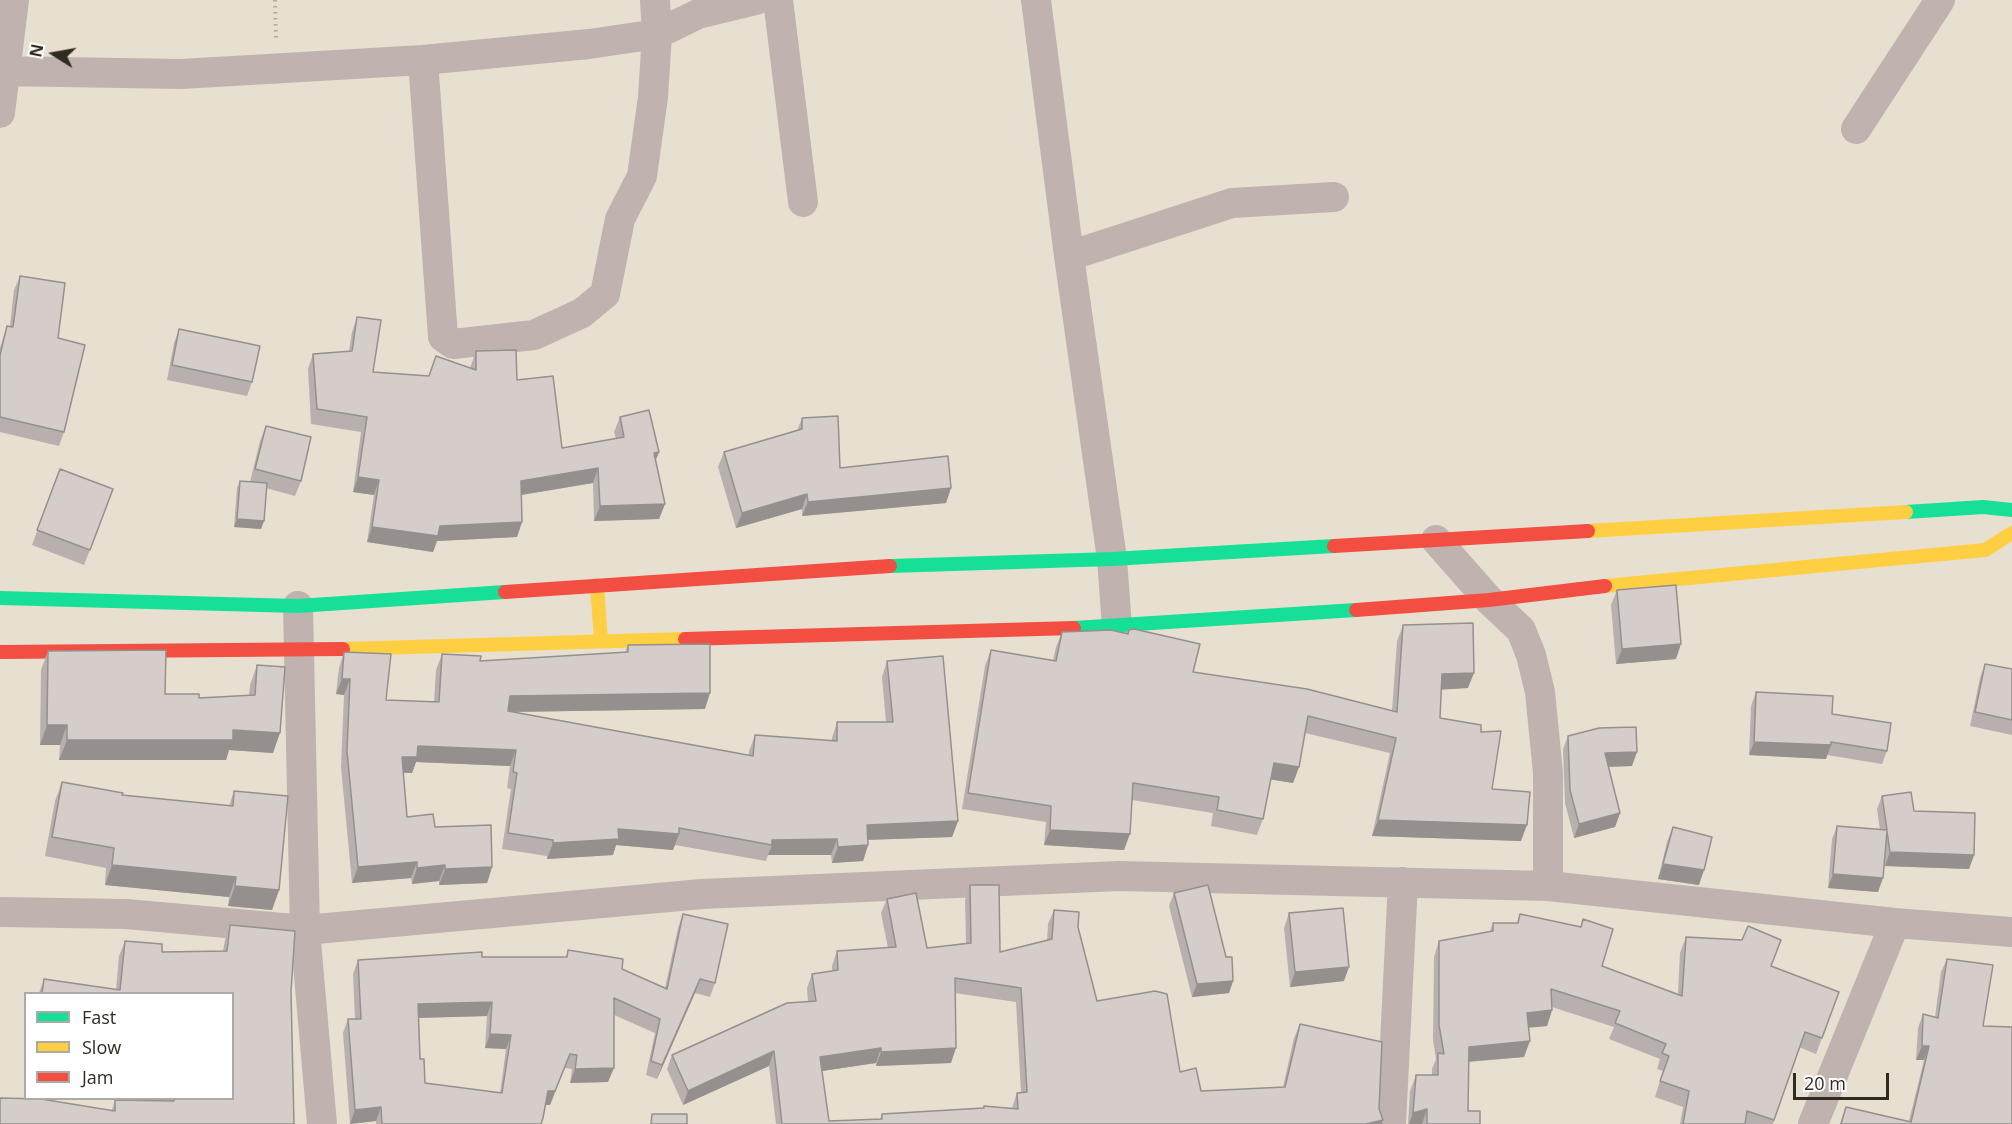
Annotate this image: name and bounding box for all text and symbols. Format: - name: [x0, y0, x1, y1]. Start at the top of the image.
- north arrow: [24, 24, 84, 84]
- text: N: [24, 42, 48, 59]
- legend: [24, 992, 234, 1100]
- text: Fast: [82, 1005, 116, 1029]
- text: Slow: [82, 1035, 121, 1059]
- scale bar: [1796, 1061, 1892, 1099]
- text: Jam: [82, 1065, 114, 1089]
- text: 20 m: [1804, 1071, 1846, 1095]

